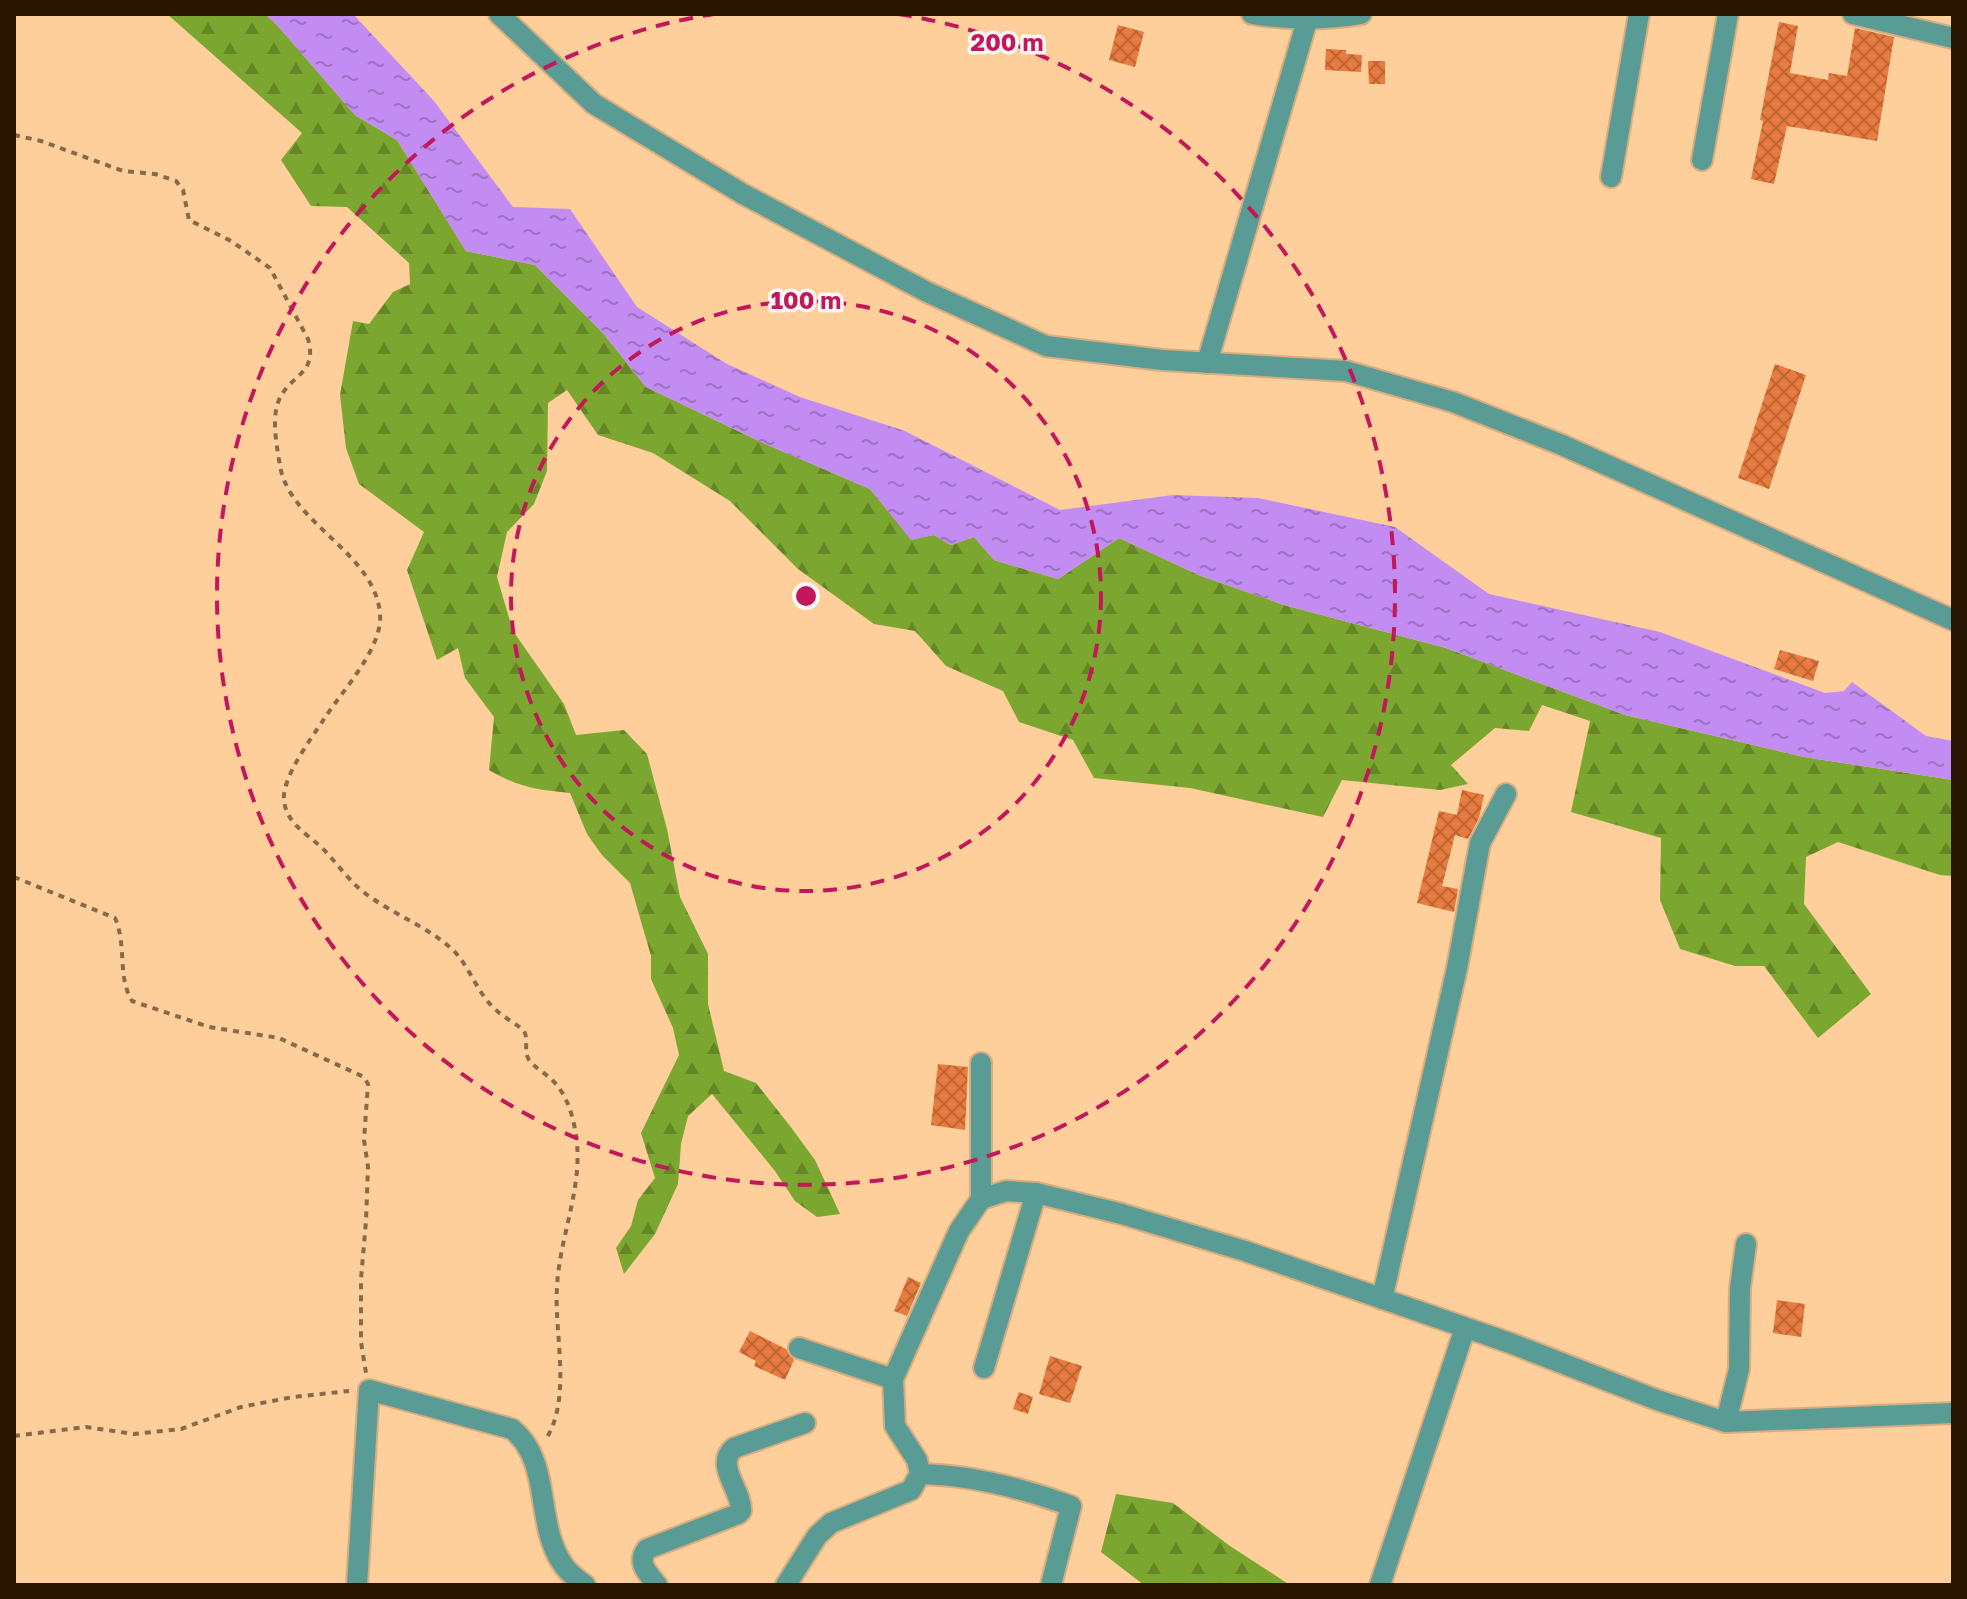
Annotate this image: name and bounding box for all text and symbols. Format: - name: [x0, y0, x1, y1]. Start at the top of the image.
- text: 200 m: [971, 27, 1043, 56]
- text: 100 m: [771, 285, 841, 314]
- centre of rings: [792, 582, 820, 610]

